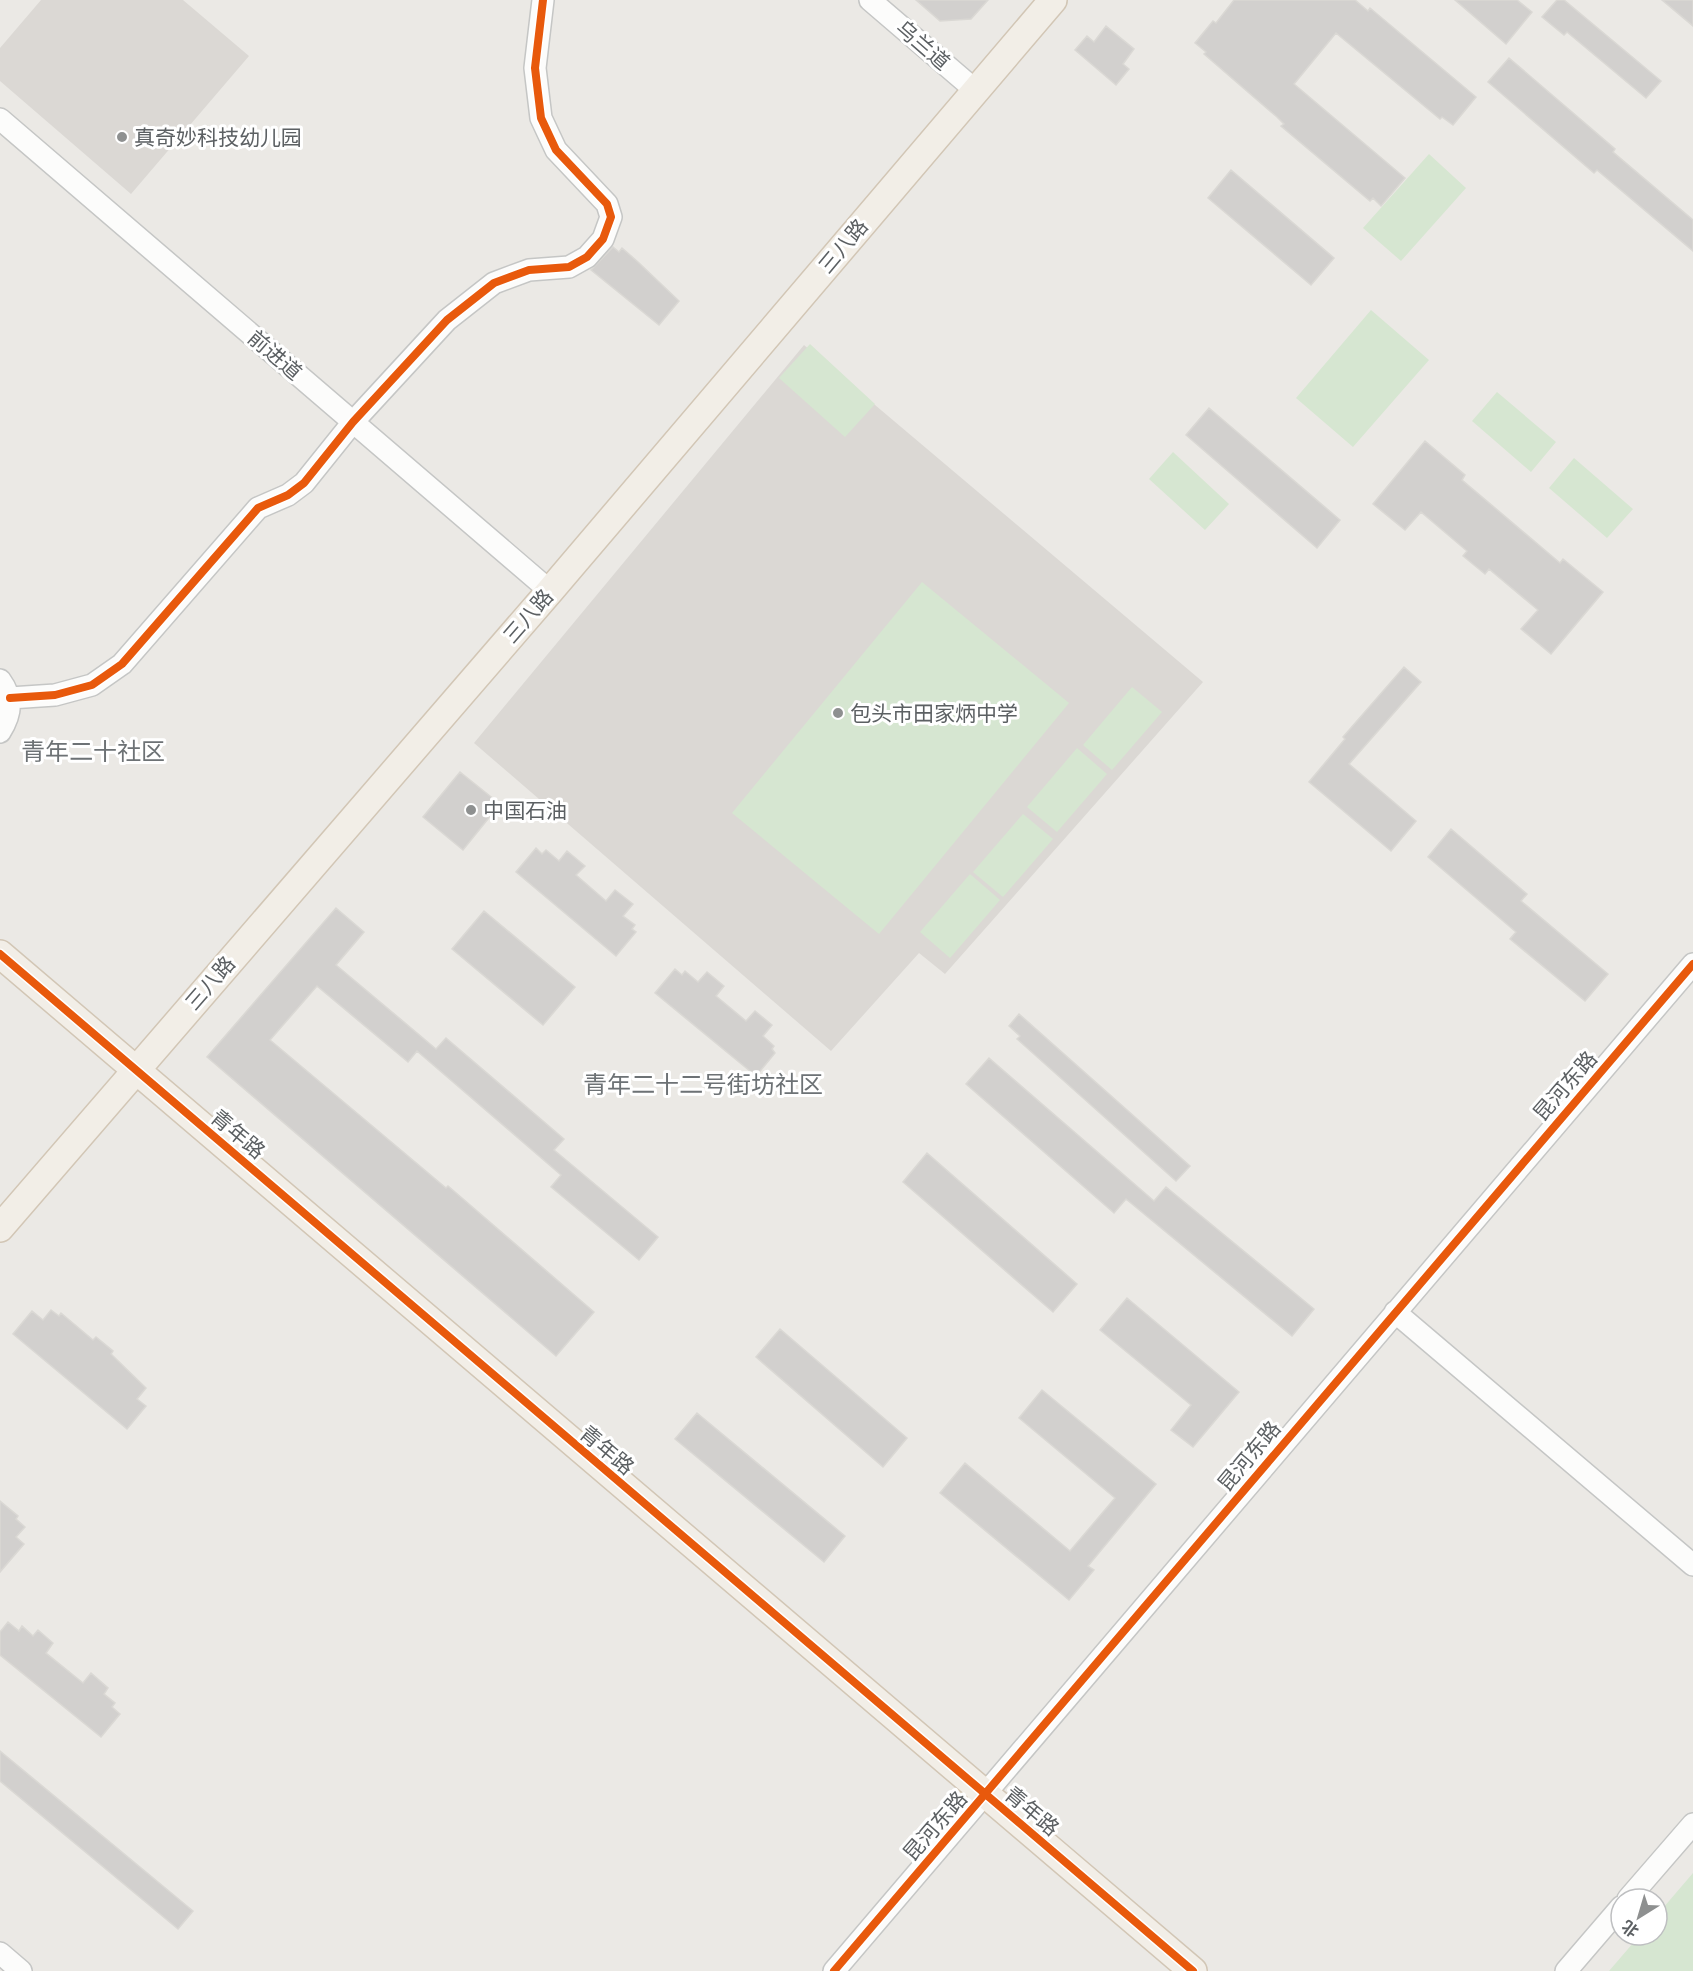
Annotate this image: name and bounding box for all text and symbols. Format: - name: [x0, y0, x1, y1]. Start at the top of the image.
- street label: 乌兰道: [891, 15, 955, 75]
- place label: 真奇妙科技幼儿园: [134, 125, 302, 150]
- marker: 真奇妙科技幼儿园: [115, 130, 129, 144]
- street label: 三八路: [813, 214, 873, 278]
- street label: 前进道: [243, 325, 307, 385]
- street label: 三八路: [498, 584, 558, 648]
- place label: 包头市田家炳中学: [850, 701, 1018, 726]
- marker: 包头市田家炳中学: [831, 706, 845, 720]
- district label: 青年二十社区: [21, 738, 165, 766]
- place label: 中国石油: [483, 798, 567, 823]
- marker: 中国石油: [464, 803, 478, 817]
- street label: 三八路: [180, 951, 240, 1015]
- street label: 昆河东路: [1528, 1046, 1602, 1126]
- district label: 青年二十二号街坊社区: [583, 1071, 823, 1099]
- street label: 青年路: [206, 1104, 270, 1164]
- street label: 昆河东路: [1212, 1416, 1286, 1496]
- street label: 青年路: [575, 1420, 639, 1480]
- street label: 青年路: [1000, 1781, 1064, 1841]
- street label: 昆河东路: [898, 1786, 972, 1866]
- north arrow: [1609, 1887, 1669, 1947]
- text: 北: [1618, 1916, 1642, 1941]

